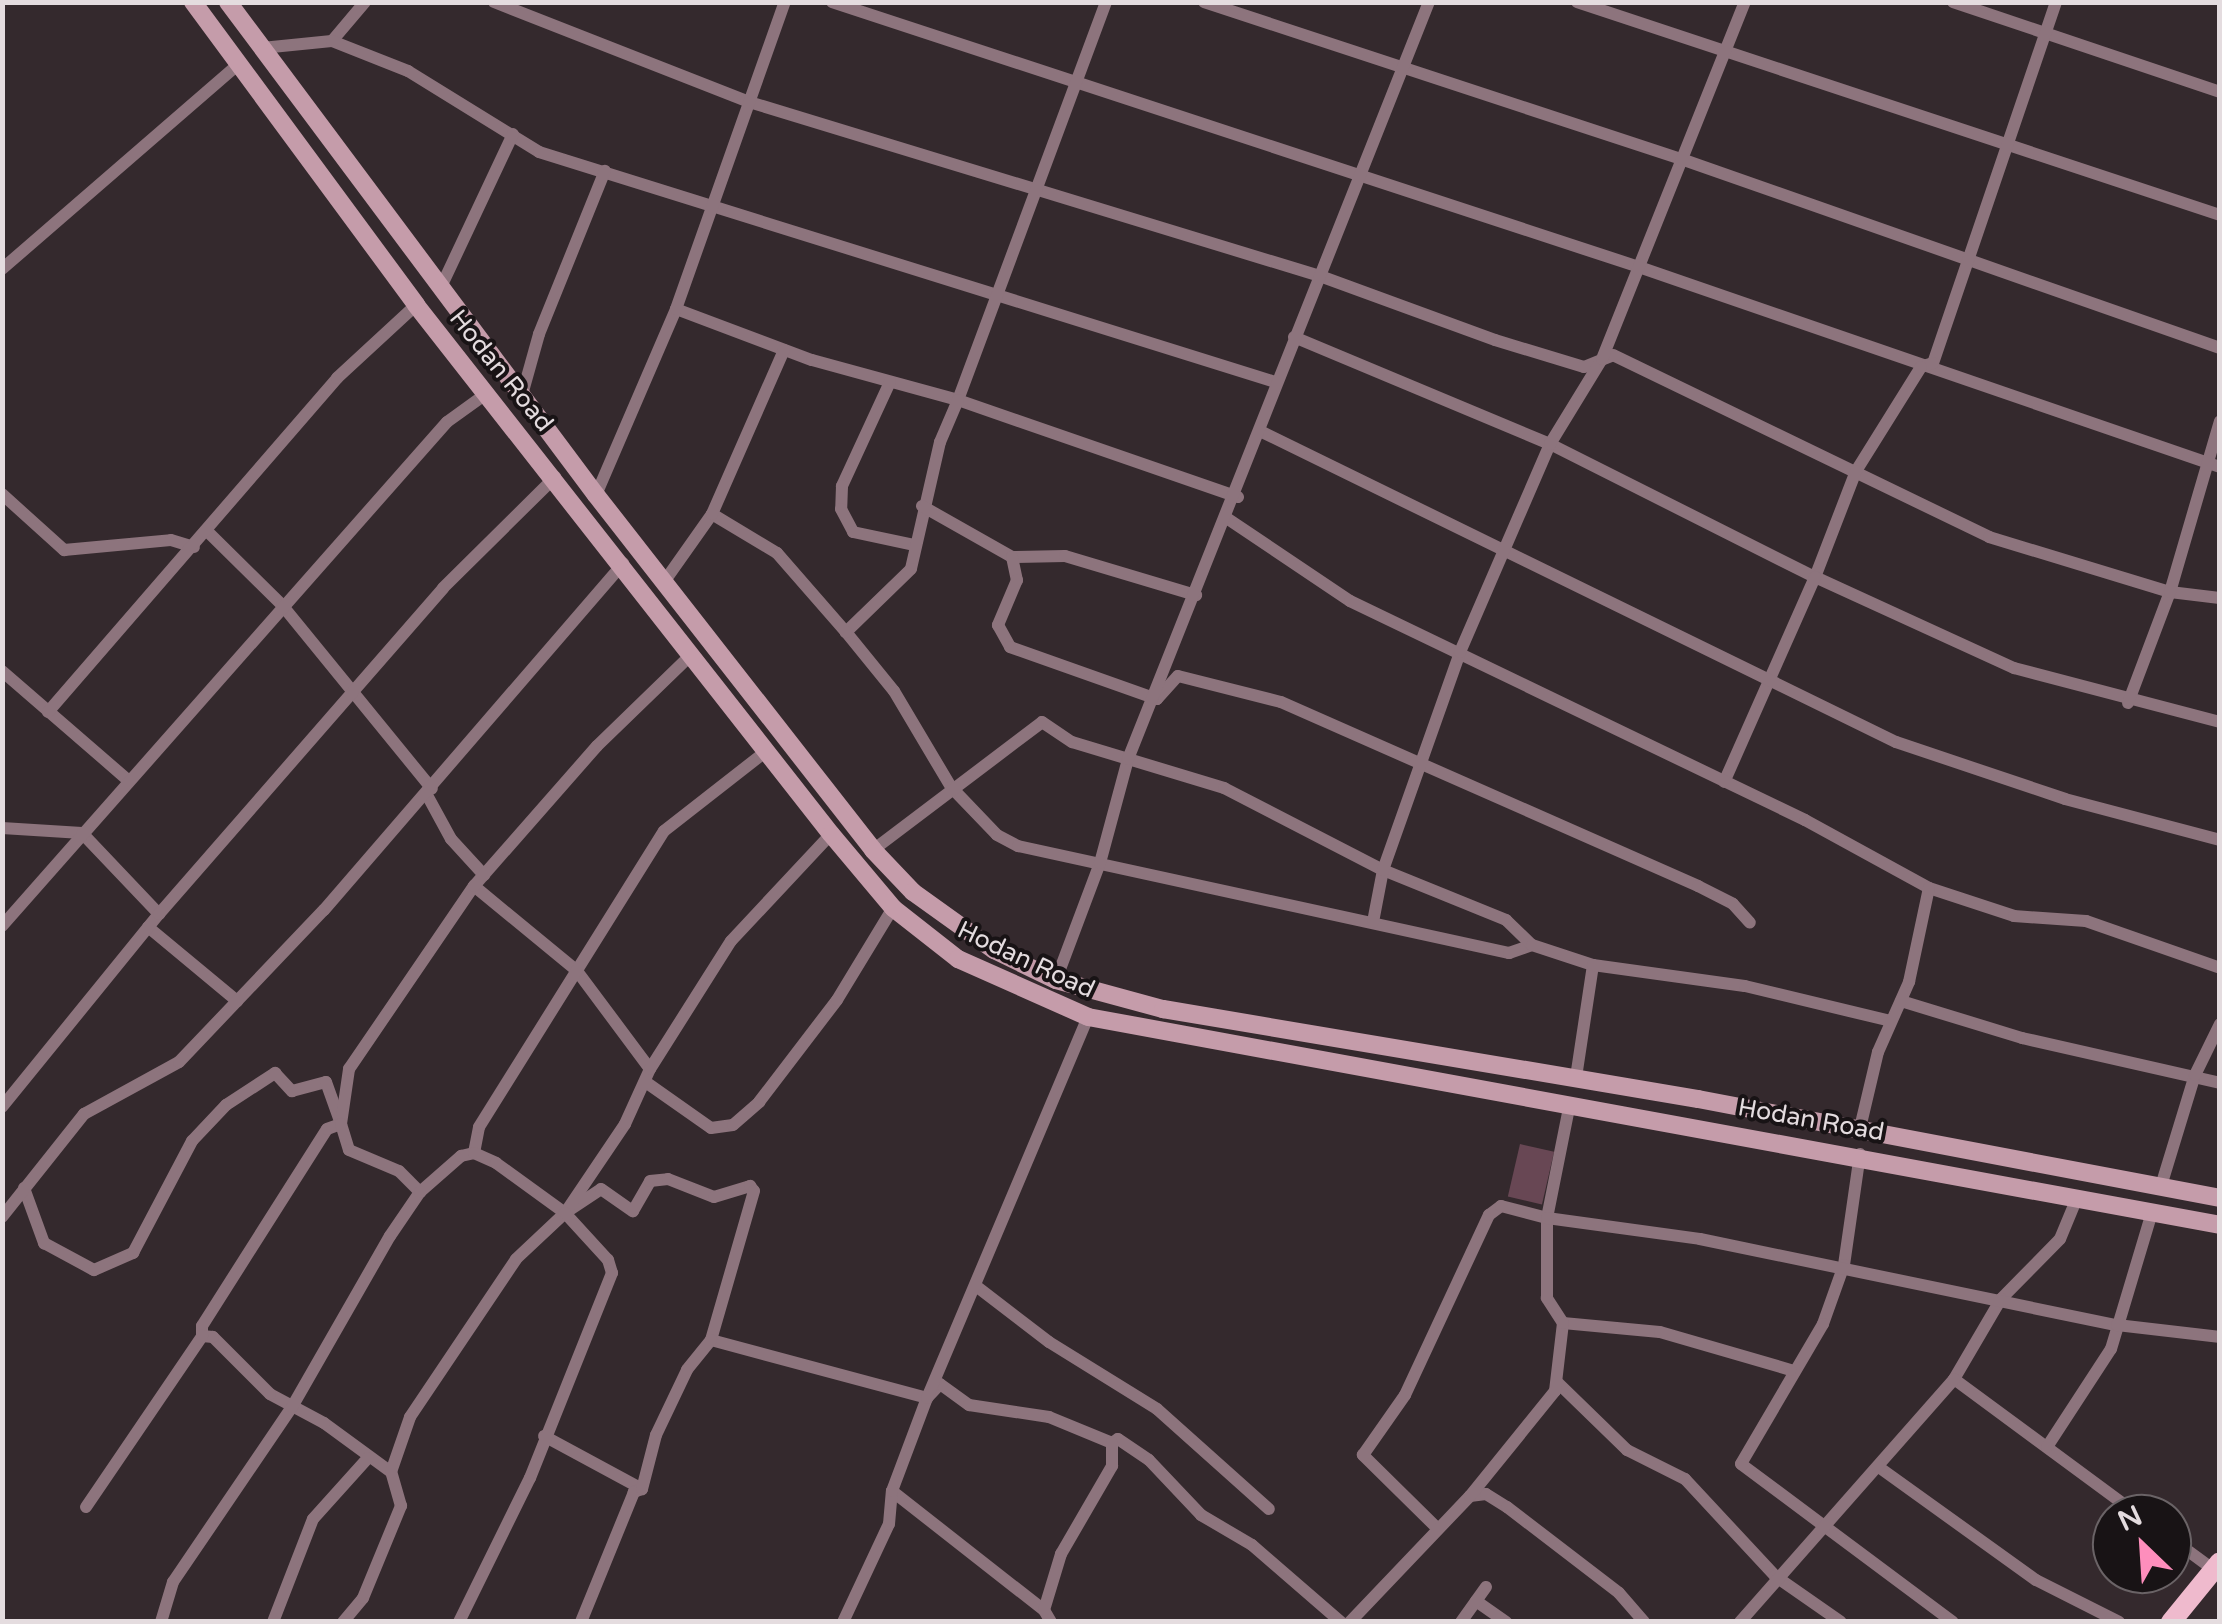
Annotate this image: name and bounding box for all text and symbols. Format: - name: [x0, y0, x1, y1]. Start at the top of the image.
- street label: Hodan Road: [443, 304, 559, 438]
- street label: Hodan Road: [953, 915, 1099, 1005]
- street label: Hodan Road: [1735, 1092, 1887, 1148]
- north arrow: [2092, 1494, 2192, 1594]
- text: N: [2113, 1498, 2148, 1539]

